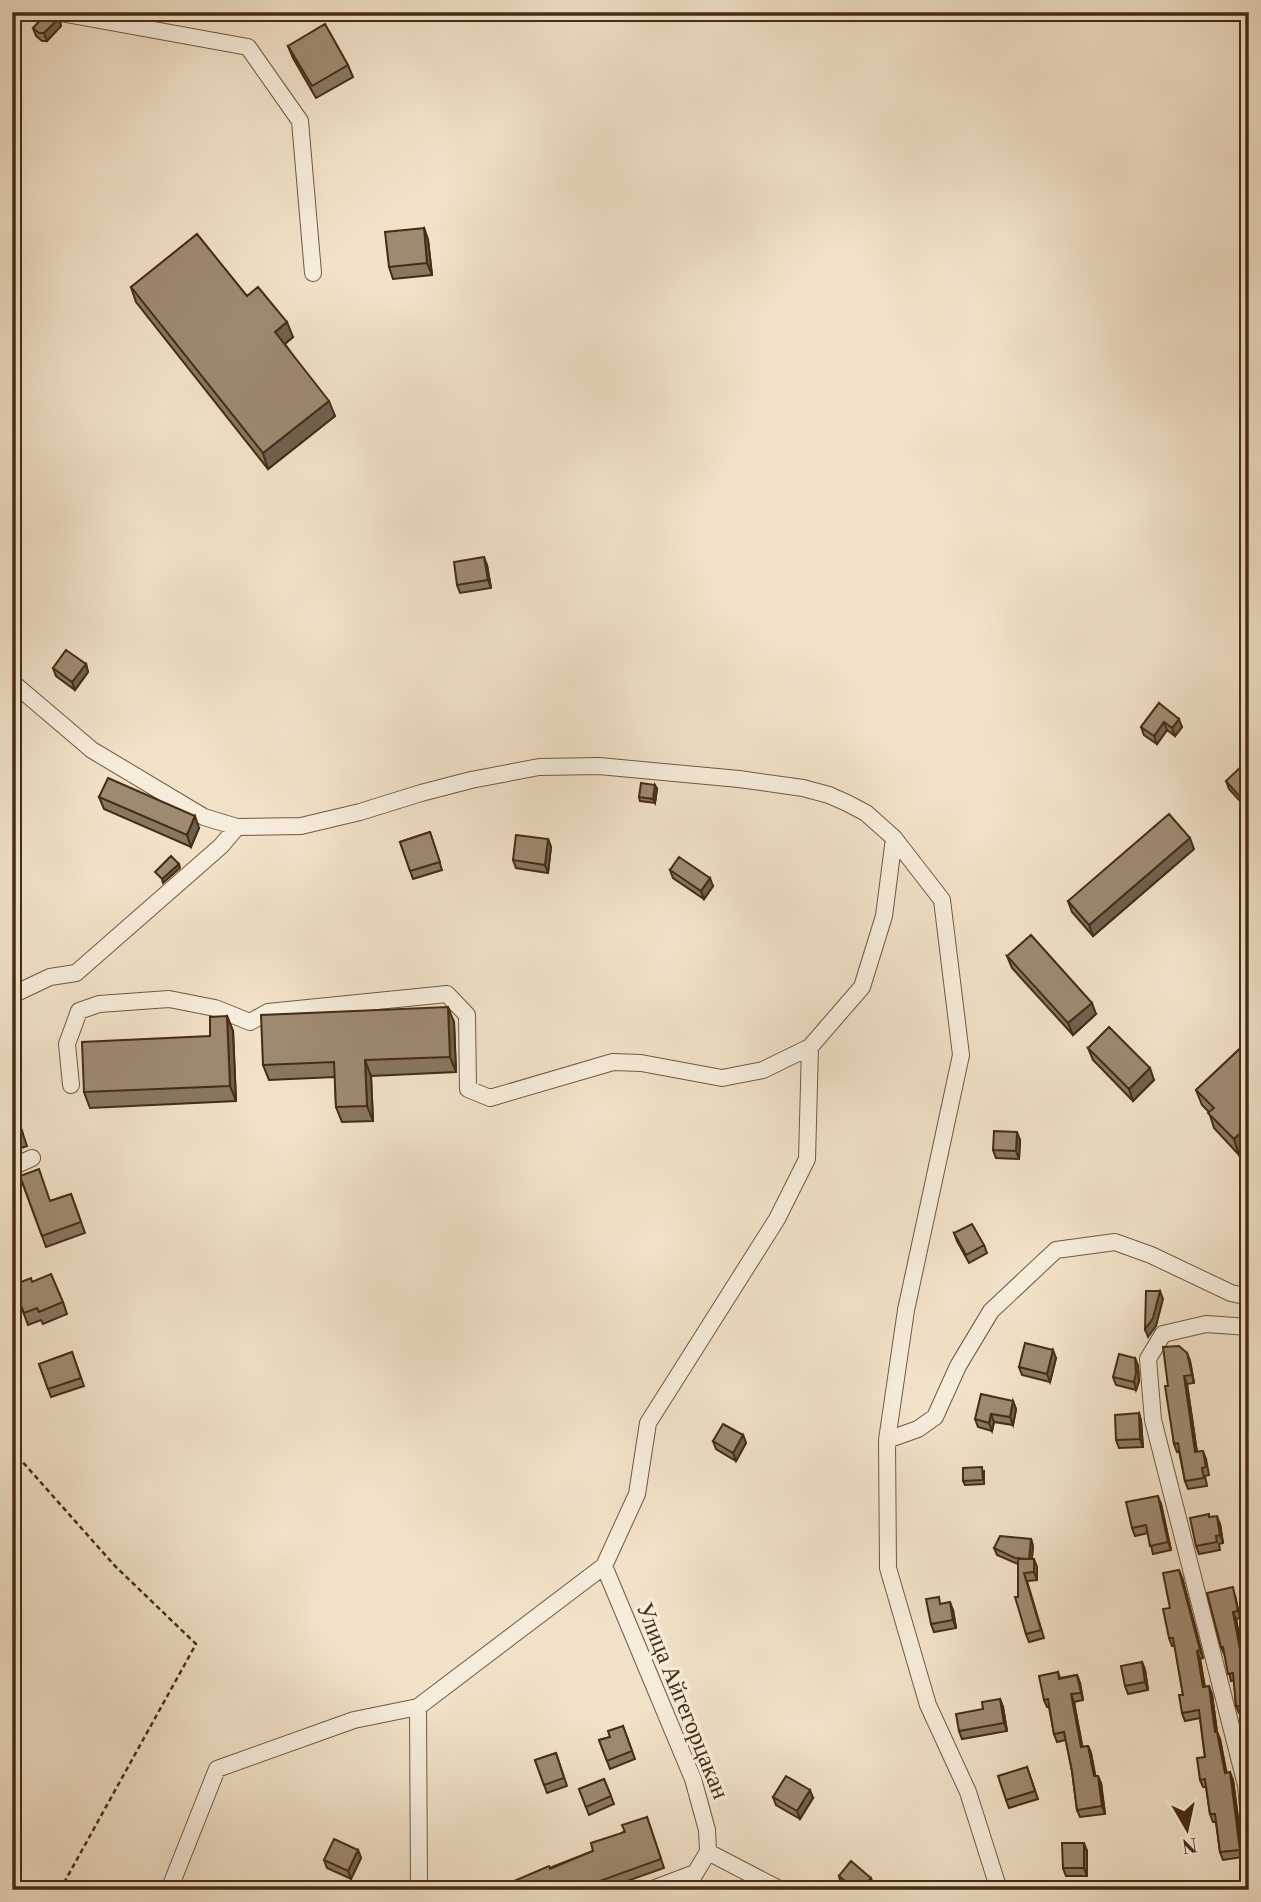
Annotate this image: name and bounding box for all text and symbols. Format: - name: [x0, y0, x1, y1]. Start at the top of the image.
- street label: Улица Айгегорцакан: [629, 1598, 735, 1804]
- north arrow: [1152, 1794, 1222, 1864]
- text: N: [1180, 1832, 1199, 1858]

